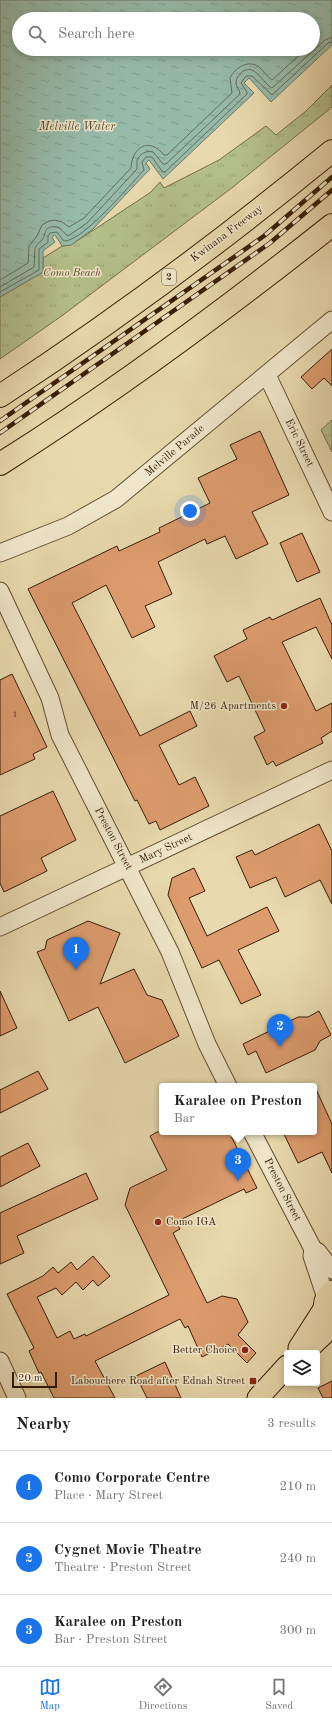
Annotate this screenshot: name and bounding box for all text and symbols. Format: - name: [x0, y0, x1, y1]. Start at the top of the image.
- search box: [12, 12, 320, 56]
- icon: search: [26, 23, 48, 45]
- text: Search here: [58, 27, 135, 42]
- water label: Melville Water: [38, 121, 116, 133]
- street label: Kwinana Freeway: [189, 203, 265, 265]
- park label: Como Beach: [43, 268, 101, 279]
- road number: 2: [162, 269, 176, 285]
- street label: Eric Street: [283, 417, 315, 469]
- street label: Melville Parade: [143, 423, 207, 479]
- your location: [180, 501, 200, 521]
- place label: M/26 Apartments: [190, 701, 276, 712]
- marker: M/26 Apartments: [279, 701, 289, 711]
- house number: 1: [12, 710, 18, 719]
- street label: Preston Street: [92, 806, 134, 872]
- street label: Mary Street: [138, 832, 194, 866]
- pin: 1: [63, 937, 89, 970]
- pin: 2: [267, 1014, 293, 1047]
- popup: [159, 1083, 317, 1135]
- text: Karalee on Preston: [174, 1094, 302, 1109]
- text: Bar: [174, 1112, 195, 1125]
- pin: 3: [225, 1148, 251, 1181]
- street label: Preston Street: [261, 1157, 303, 1223]
- marker: Como IGA: [153, 1217, 163, 1227]
- place label: Como IGA: [166, 1217, 217, 1228]
- place label: Better Choice: [172, 1345, 237, 1356]
- marker: Better Choice: [240, 1345, 250, 1355]
- map controls: [284, 1350, 320, 1386]
- button: layers: [284, 1350, 320, 1386]
- scale bar: [12, 1370, 57, 1389]
- text: 20 m: [18, 1373, 43, 1384]
- place label: Labouchere Road after Ednah Street: [71, 1376, 245, 1387]
- marker: Labouchere Road after Ednah Street: [248, 1376, 258, 1386]
- text: Nearby: [16, 1416, 71, 1433]
- text: 3 results: [267, 1417, 316, 1430]
- text: Como Corporate Centre: [54, 1471, 210, 1486]
- text: 1: [25, 1480, 33, 1493]
- text: 210 m: [279, 1480, 316, 1493]
- text: Place · Mary Street: [54, 1489, 163, 1502]
- text: Cygnet Movie Theatre: [54, 1543, 202, 1558]
- text: 2: [25, 1552, 33, 1565]
- text: 240 m: [279, 1552, 316, 1565]
- text: Theatre · Preston Street: [54, 1561, 191, 1574]
- text: Karalee on Preston: [54, 1615, 182, 1630]
- text: 3: [25, 1624, 33, 1637]
- text: 300 m: [279, 1624, 316, 1637]
- text: Bar · Preston Street: [54, 1633, 168, 1646]
- tab: Map: [39, 1676, 61, 1714]
- tab: Directions: [139, 1676, 187, 1714]
- tab: Saved: [265, 1676, 293, 1714]

